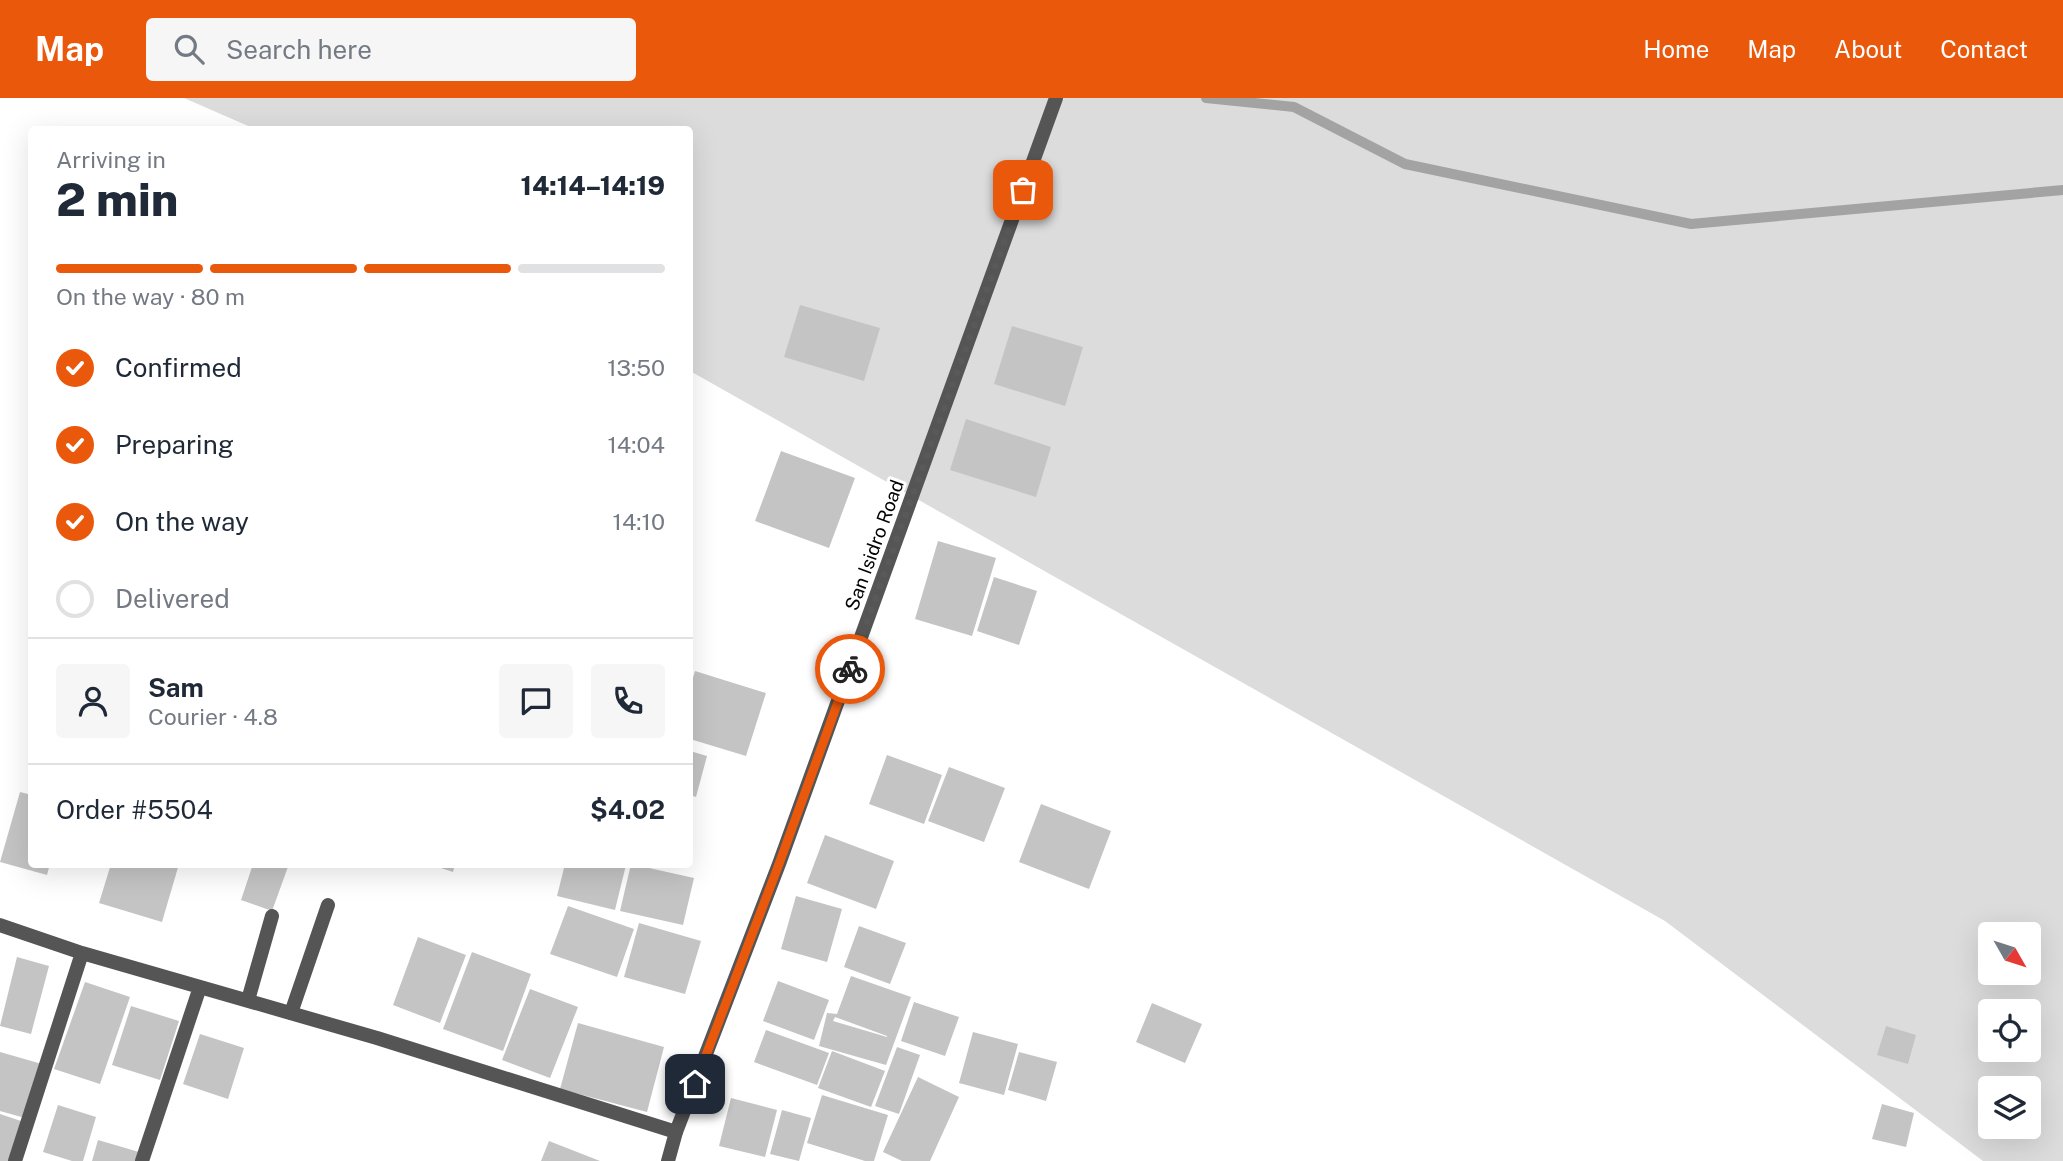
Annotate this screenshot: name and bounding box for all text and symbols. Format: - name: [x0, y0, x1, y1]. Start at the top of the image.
- search box: [146, 18, 636, 81]
- text: Map: [35, 30, 104, 68]
- icon: search: [170, 30, 208, 68]
- text: Search here: [226, 34, 372, 65]
- text: Home: [1643, 35, 1709, 63]
- text: Map: [1747, 35, 1796, 63]
- text: About: [1834, 35, 1902, 63]
- text: Contact: [1940, 35, 2028, 63]
- text: Arriving in: [56, 146, 166, 173]
- pin: [993, 160, 1053, 220]
- text: 14:14–14:19: [521, 170, 665, 201]
- icon: bag: [1004, 171, 1042, 209]
- text: 2 min: [56, 172, 178, 226]
- text: On the way · 80 m: [56, 283, 245, 310]
- icon: check: [56, 349, 94, 387]
- text: Confirmed: [115, 352, 242, 383]
- text: 13:50: [607, 354, 665, 381]
- icon: check: [56, 426, 94, 464]
- text: Preparing: [115, 429, 234, 460]
- text: 14:04: [608, 431, 665, 458]
- street label: San Isidro Road: [840, 477, 908, 613]
- icon: check: [56, 503, 94, 541]
- text: On the way: [115, 506, 249, 537]
- text: 14:10: [613, 508, 665, 535]
- text: Delivered: [115, 583, 230, 614]
- courier: [815, 634, 885, 704]
- icon: bike: [831, 650, 869, 688]
- button: person: [56, 664, 130, 738]
- button: chat: [499, 664, 573, 738]
- button: phone: [591, 664, 665, 738]
- text: Sam: [148, 672, 204, 703]
- text: Courier · 4.8: [148, 703, 278, 730]
- text: Order #5504: [56, 794, 213, 825]
- text: $4.02: [590, 794, 665, 825]
- north arrow: [1978, 922, 2040, 985]
- map controls: [1978, 922, 2041, 1139]
- button: locate: [1978, 999, 2041, 1062]
- pin: [665, 1054, 725, 1114]
- icon: home: [676, 1065, 714, 1103]
- button: layers: [1978, 1076, 2041, 1139]

